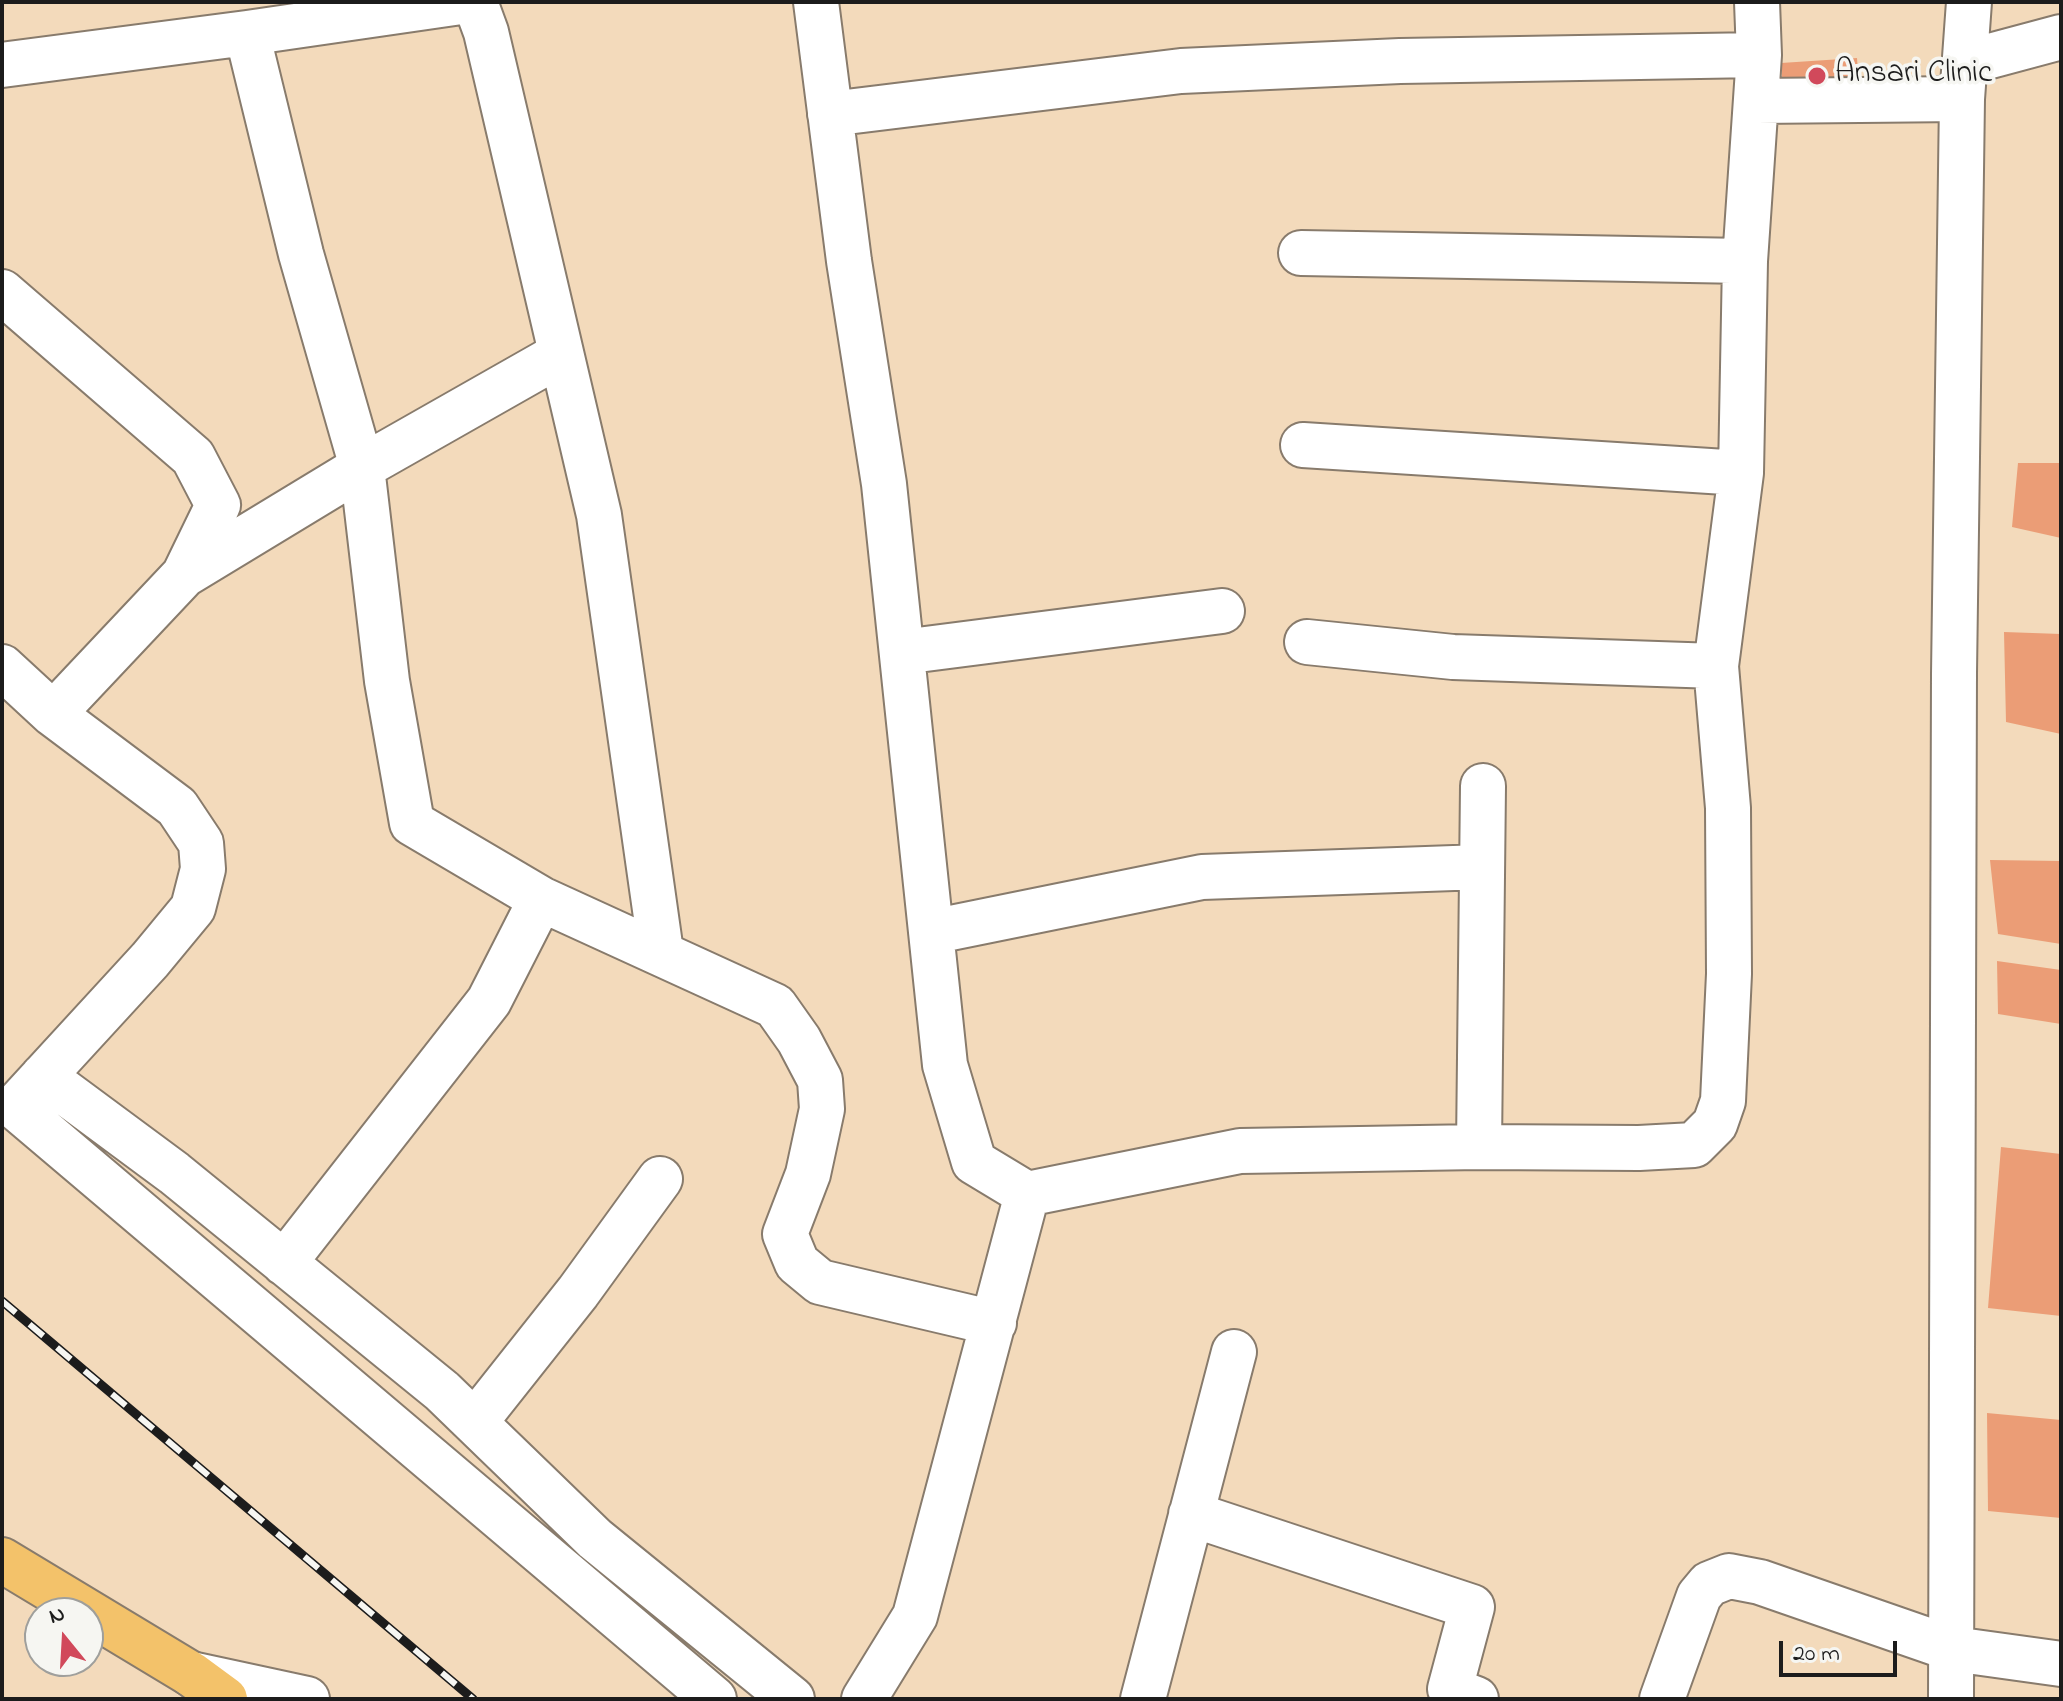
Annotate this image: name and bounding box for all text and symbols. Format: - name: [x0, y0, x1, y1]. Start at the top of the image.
- place label: Ansari Clinic: [1835, 57, 1992, 95]
- marker: Ansari Clinic: [1806, 65, 1828, 87]
- north arrow: [24, 1597, 104, 1677]
- text: N: [45, 1599, 69, 1634]
- scale bar: [1783, 1625, 1901, 1675]
- text: 20 m: [1793, 1637, 1840, 1672]

